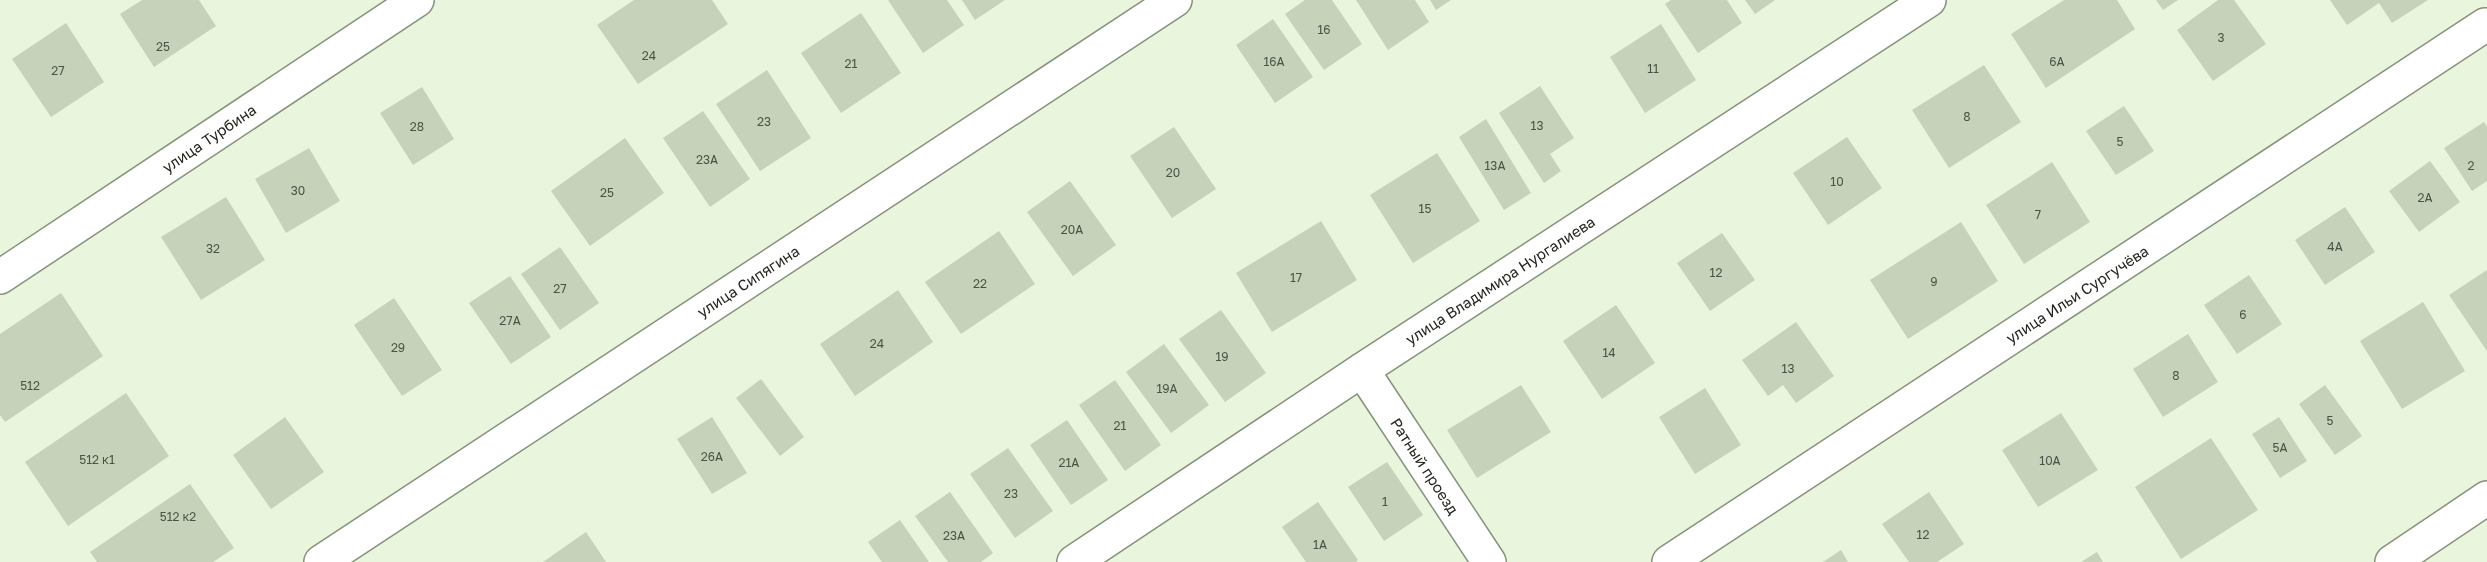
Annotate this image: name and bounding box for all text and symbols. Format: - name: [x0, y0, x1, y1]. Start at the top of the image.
- house number: 16: [1317, 22, 1331, 37]
- house number: 3: [2217, 30, 2225, 45]
- house number: 25: [156, 39, 170, 54]
- house number: 24: [642, 48, 656, 63]
- house number: 16А: [1263, 54, 1285, 69]
- house number: 6А: [2049, 54, 2065, 69]
- house number: 21: [845, 56, 858, 71]
- house number: 11: [1647, 61, 1659, 76]
- house number: 27: [51, 63, 65, 78]
- street label: улица Турбина: [159, 100, 259, 176]
- house number: 8: [1963, 109, 1971, 124]
- house number: 23: [757, 114, 771, 129]
- house number: 13: [1531, 118, 1543, 133]
- house number: 28: [410, 119, 424, 134]
- house number: 5: [2117, 134, 2124, 149]
- house number: 23А: [696, 152, 718, 167]
- house number: 13А: [1485, 158, 1505, 173]
- house number: 2: [2468, 158, 2475, 173]
- house number: 20: [1166, 165, 1180, 180]
- house number: 10: [1830, 174, 1844, 189]
- house number: 30: [291, 183, 305, 198]
- house number: 25: [600, 185, 614, 200]
- house number: 2А: [2417, 190, 2433, 205]
- house number: 15: [1419, 201, 1431, 216]
- house number: 7: [2035, 207, 2041, 222]
- street label: улица Владимира Нургалиева: [1402, 212, 1598, 348]
- house number: 20А: [1061, 222, 1083, 237]
- house number: 4А: [2327, 239, 2343, 254]
- house number: 32: [206, 241, 220, 256]
- street label: улица Сипягина: [693, 241, 803, 321]
- street label: улица Ильи Сургучёва: [2002, 241, 2152, 347]
- house number: 12: [1710, 265, 1722, 280]
- house number: 17: [1290, 270, 1302, 285]
- house number: 9: [1930, 274, 1938, 289]
- house number: 22: [973, 276, 987, 291]
- house number: 27: [553, 281, 567, 296]
- house number: 6: [2239, 307, 2247, 322]
- house number: 27А: [499, 313, 521, 328]
- house number: 24: [870, 336, 884, 351]
- house number: 29: [391, 340, 405, 355]
- house number: 14: [1602, 345, 1616, 360]
- house number: 19: [1215, 349, 1229, 364]
- house number: 13: [1782, 361, 1794, 376]
- house number: 8: [2172, 368, 2180, 383]
- house number: 512: [20, 378, 40, 393]
- house number: 19А: [1156, 381, 1178, 396]
- house number: 5: [2327, 413, 2334, 428]
- street label: Ратный проезд: [1387, 414, 1463, 518]
- house number: 21: [1114, 418, 1127, 433]
- house number: 5А: [2272, 440, 2288, 455]
- house number: 26А: [701, 449, 723, 464]
- house number: 512 к1: [79, 452, 115, 467]
- house number: 10А: [2039, 453, 2061, 468]
- house number: 21А: [1059, 455, 1079, 470]
- house number: 23: [1004, 486, 1018, 501]
- house number: 1: [1382, 494, 1388, 509]
- house number: 512 к2: [160, 509, 196, 524]
- house number: 12: [1917, 527, 1929, 542]
- house number: 23А: [943, 528, 965, 543]
- house number: 1А: [1313, 537, 1327, 552]

